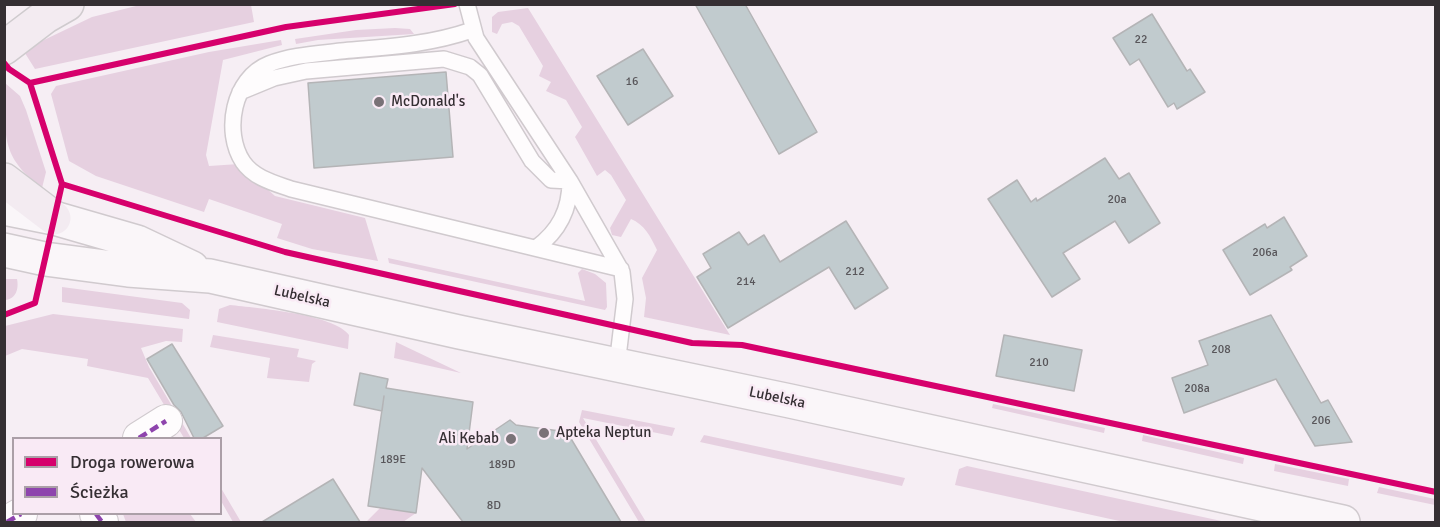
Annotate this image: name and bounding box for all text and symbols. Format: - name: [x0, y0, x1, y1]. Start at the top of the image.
- house number: 22: [1135, 33, 1147, 47]
- house number: 16: [626, 75, 638, 89]
- place label: McDonald's: [391, 93, 465, 111]
- marker: McDonald's: [372, 95, 386, 109]
- house number: 20a: [1107, 193, 1127, 207]
- house number: 206a: [1252, 246, 1278, 260]
- house number: 212: [845, 265, 865, 279]
- house number: 214: [736, 275, 756, 289]
- street label: Lubelska: [272, 282, 332, 312]
- house number: 208: [1211, 343, 1231, 357]
- house number: 210: [1029, 356, 1049, 370]
- house number: 208a: [1184, 382, 1210, 396]
- street label: Lubelska: [747, 383, 807, 413]
- house number: 206: [1311, 414, 1331, 428]
- place label: Apteka Neptun: [556, 424, 651, 442]
- marker: Apteka Neptun: [537, 426, 551, 440]
- place label: Ali Kebab: [439, 430, 499, 448]
- marker: Ali Kebab: [504, 432, 518, 446]
- legend: [12, 437, 222, 515]
- text: Droga rowerowa: [70, 451, 195, 473]
- house number: 189E: [380, 453, 406, 467]
- house number: 189D: [488, 458, 516, 472]
- text: Ścieżka: [70, 481, 129, 503]
- house number: 8D: [487, 499, 501, 513]

